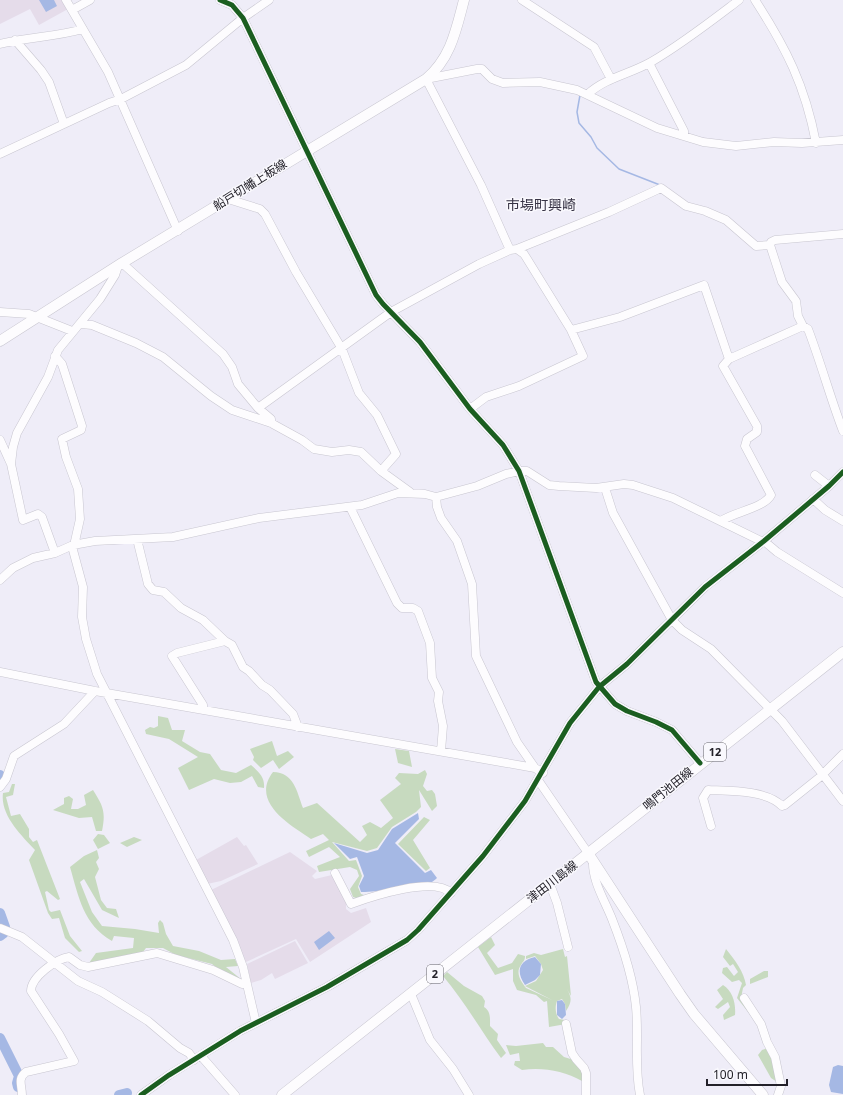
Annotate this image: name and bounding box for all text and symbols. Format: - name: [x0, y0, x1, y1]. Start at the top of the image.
- street label: 船戸切幡上板線: [210, 155, 290, 214]
- district label: 市場町興崎: [506, 195, 576, 214]
- road number: 12: [704, 743, 726, 761]
- street label: 鳴門池田線: [639, 763, 696, 814]
- street label: 津田川島線: [523, 856, 581, 907]
- road number: 2: [427, 965, 443, 983]
- scale bar: [707, 1061, 787, 1087]
- text: 100 m: [713, 1066, 748, 1083]

